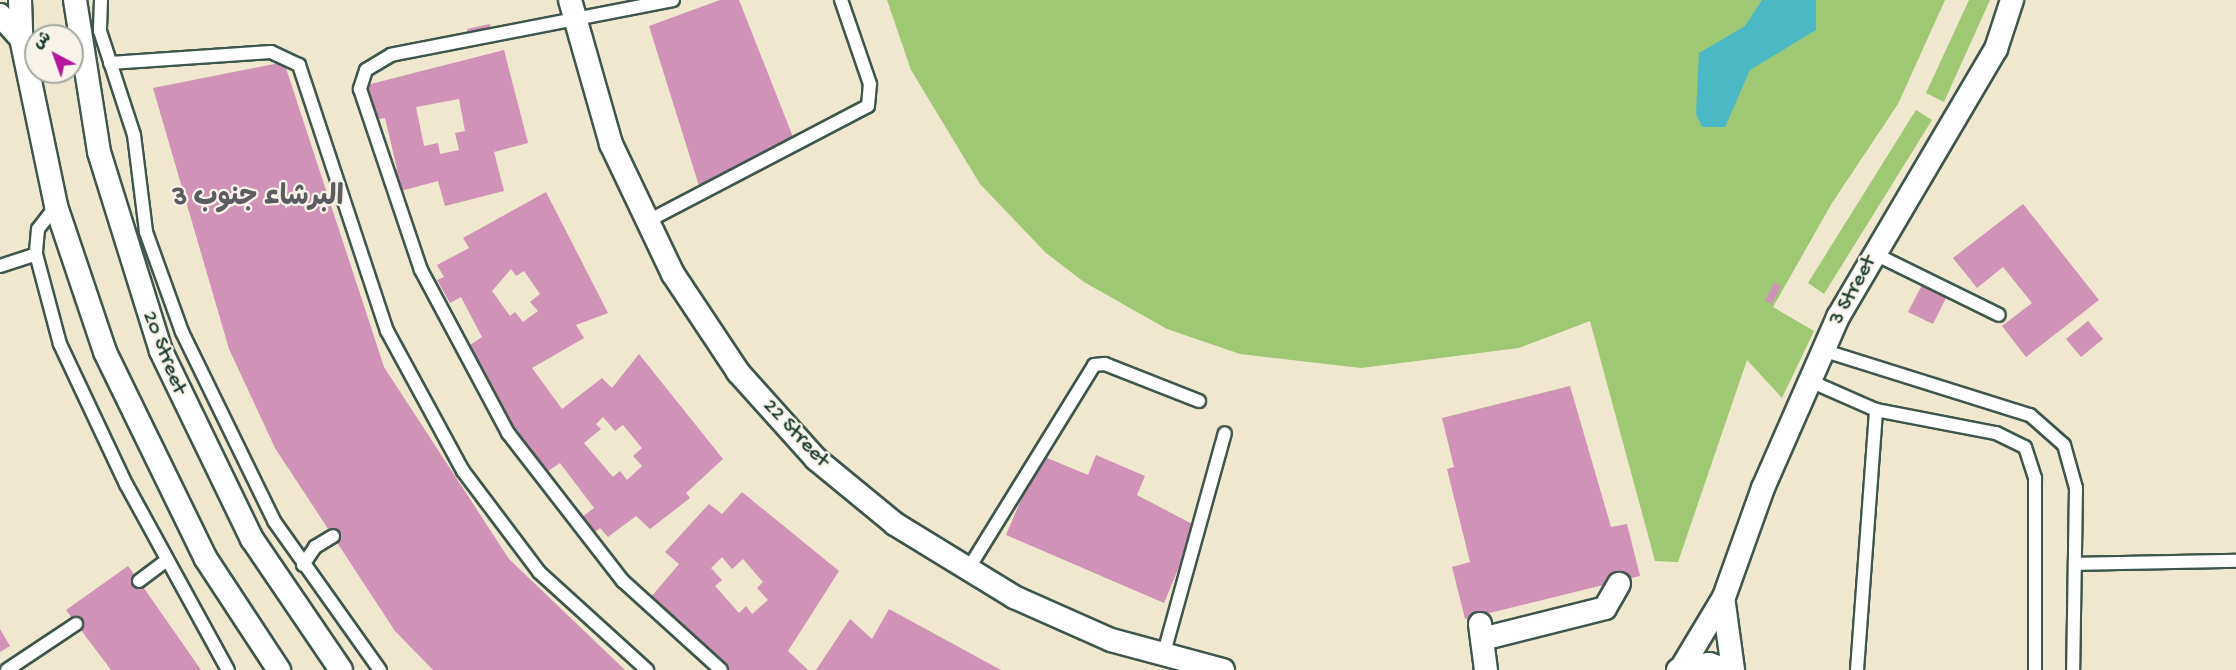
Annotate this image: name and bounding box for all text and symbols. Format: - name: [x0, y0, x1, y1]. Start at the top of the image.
- north arrow: [24, 24, 84, 84]
- text: ش: [30, 29, 56, 54]
- district label: البرشاء جنوب 3: [172, 182, 344, 216]
- street label: 3 Street: [1825, 252, 1883, 330]
- street label: 20 Street: [134, 308, 192, 398]
- street label: 22 Street: [756, 394, 834, 474]

